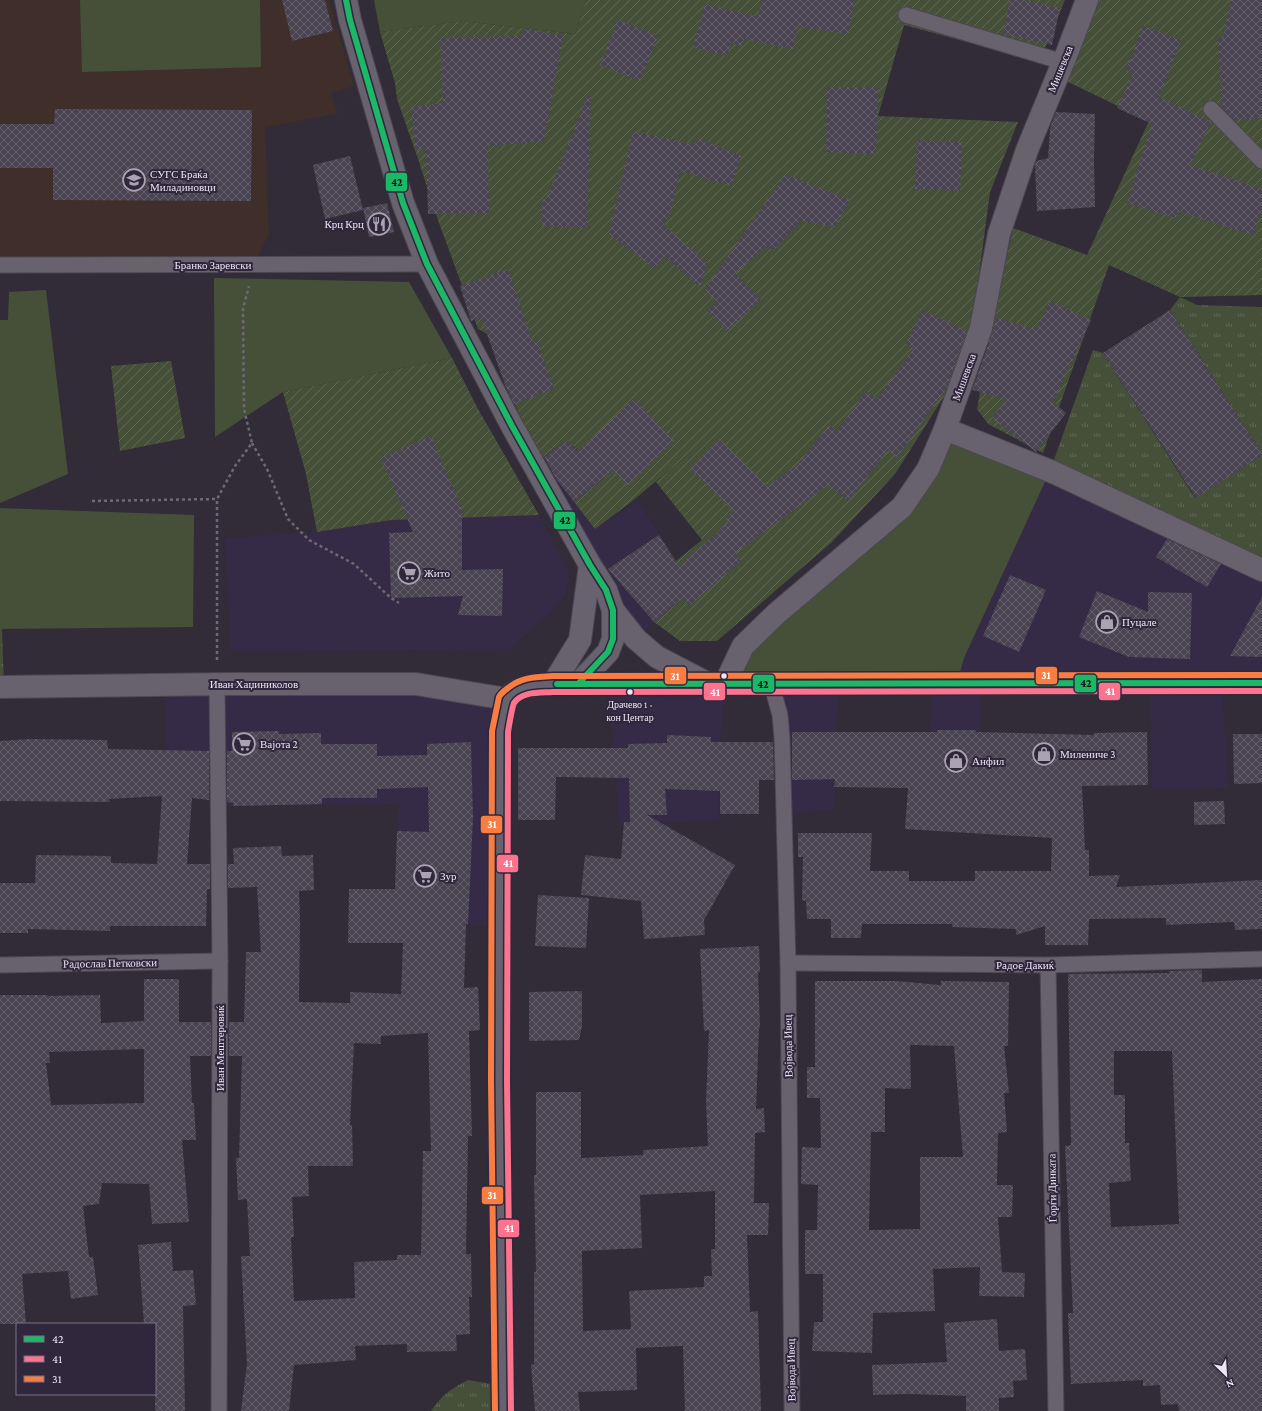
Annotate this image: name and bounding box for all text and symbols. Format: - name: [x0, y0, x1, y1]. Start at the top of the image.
- street label: Мишевска: [1045, 44, 1075, 94]
- school or university icon: СУГС Браќа Миладиновци: [121, 167, 147, 193]
- place label: СУГС Браќа Миладиновци: [150, 168, 216, 193]
- line badge: 42: [385, 172, 408, 192]
- text: 42: [391, 176, 403, 188]
- restaurant icon: Крц Крц: [366, 211, 392, 237]
- place label: Крц Крц: [324, 218, 364, 230]
- street label: Бранко Заревски: [175, 259, 252, 271]
- street label: Мишевска: [950, 352, 978, 402]
- line badge: 42: [553, 511, 576, 530]
- text: 42: [559, 514, 571, 526]
- supermarket icon: Жито: [396, 560, 422, 586]
- place label: Жито: [424, 567, 450, 579]
- shop icon: Пуцале: [1094, 609, 1120, 635]
- place label: Пуцале: [1122, 616, 1157, 628]
- line badge: 31: [664, 666, 687, 685]
- line badge: 31: [1035, 666, 1058, 685]
- text: 31: [1041, 669, 1051, 681]
- text: 31: [670, 670, 680, 682]
- unlabelled marker: [719, 671, 729, 681]
- line badge: 42: [752, 674, 775, 693]
- line badge: 42: [1074, 674, 1097, 693]
- text: 42: [1080, 677, 1092, 689]
- street label: Иван Хаџиниколов: [210, 678, 298, 690]
- text: 42: [757, 678, 769, 690]
- line badge: 41: [703, 682, 726, 701]
- line badge: 41: [1098, 682, 1121, 701]
- text: 41: [1105, 685, 1115, 697]
- text: 41: [710, 686, 720, 698]
- marker: Драчево 1 - кон Центар: [625, 687, 635, 697]
- place label: Драчево 1 - кон Центар: [606, 699, 654, 723]
- supermarket icon: Вајота 2: [231, 731, 257, 757]
- place label: Вајота 2: [260, 738, 298, 750]
- shop icon: Милениче 3: [1031, 741, 1057, 767]
- shop icon: Анфил: [943, 748, 969, 774]
- place label: Милениче 3: [1060, 748, 1116, 760]
- place label: Анфил: [972, 755, 1005, 767]
- line badge: 31: [480, 815, 503, 834]
- text: 31: [487, 818, 497, 830]
- line badge: 41: [496, 854, 519, 873]
- text: 41: [503, 857, 513, 869]
- supermarket icon: Зур: [412, 863, 438, 889]
- place label: Зур: [440, 870, 457, 882]
- street label: Радослав Петковски: [63, 956, 157, 970]
- street label: Радое Дакиќ: [996, 959, 1055, 971]
- street label: Иван Мештеровиќ: [214, 1004, 226, 1091]
- street label: Војвода Ивец: [781, 1015, 795, 1077]
- street label: Ѓорѓи Динката: [1045, 1153, 1059, 1222]
- line badge: 31: [481, 1186, 504, 1205]
- text: 31: [487, 1189, 497, 1201]
- line badge: 41: [497, 1219, 520, 1238]
- text: 41: [504, 1222, 514, 1234]
- legend: [16, 1323, 156, 1395]
- text: 42: [52, 1332, 64, 1346]
- street label: Војвода Ивец: [784, 1339, 798, 1401]
- text: 41: [52, 1352, 62, 1366]
- north arrow: [1206, 1355, 1246, 1395]
- text: 31: [52, 1372, 62, 1386]
- text: N: [1224, 1377, 1236, 1391]

